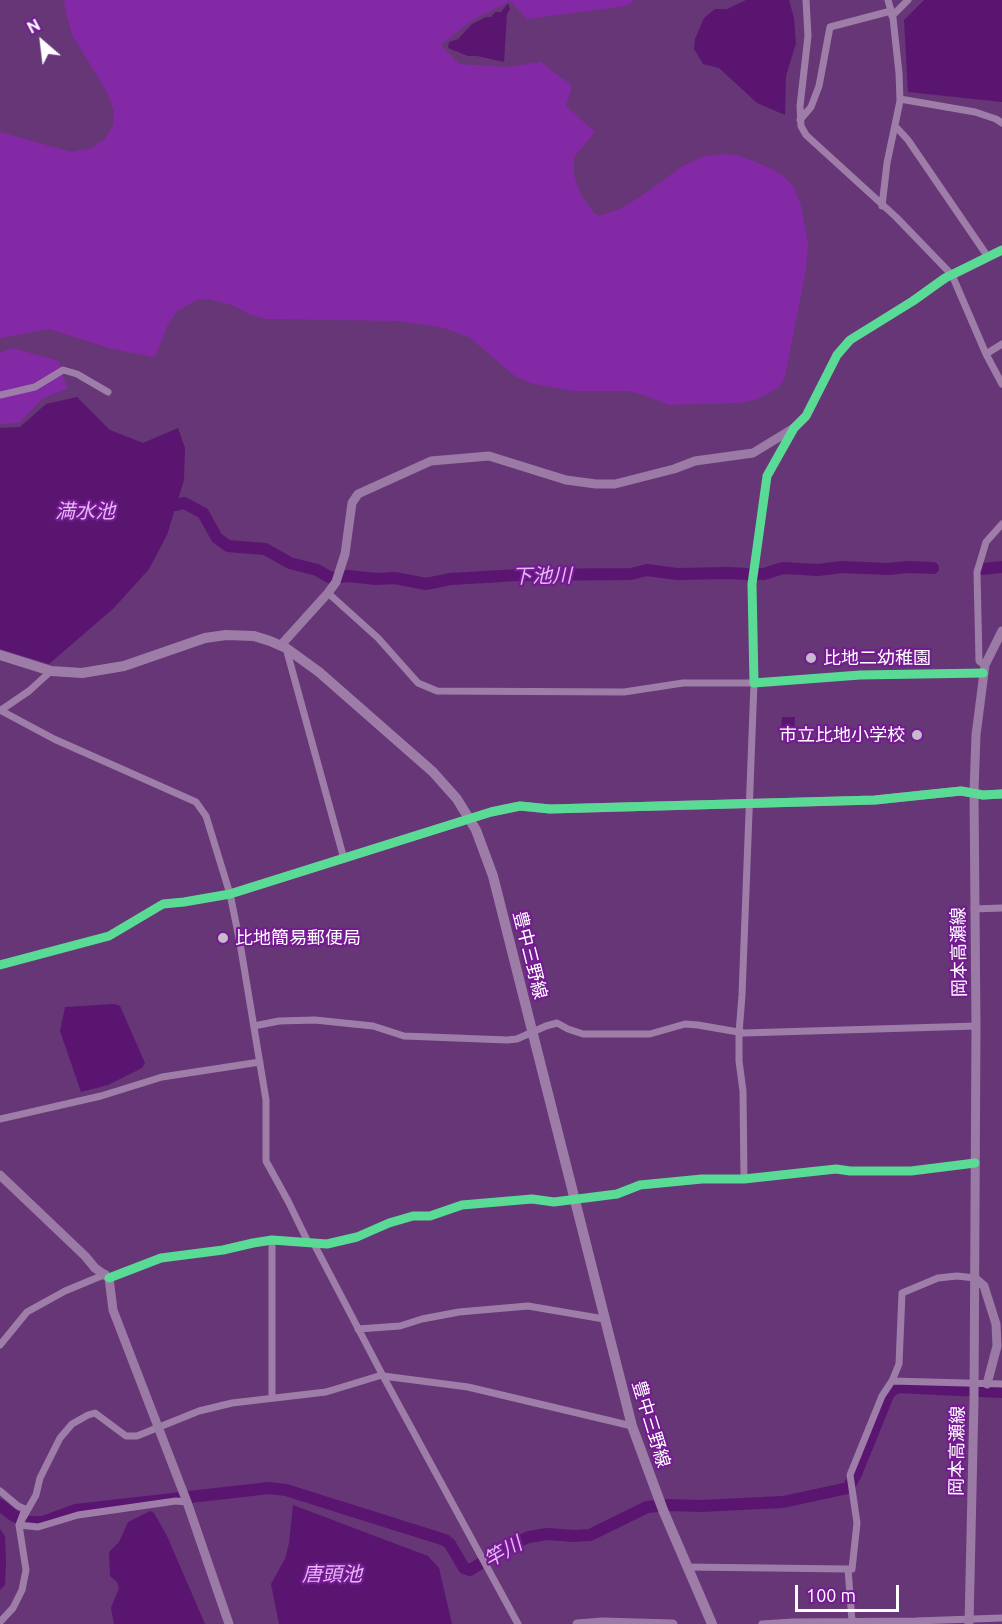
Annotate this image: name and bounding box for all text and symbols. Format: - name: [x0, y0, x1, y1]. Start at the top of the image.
- north arrow: [12, 12, 72, 72]
- text: N: [24, 15, 43, 37]
- water label: 満水池: [55, 499, 115, 523]
- water label: 下池川: [512, 563, 572, 589]
- place label: 比地二幼稚園: [823, 647, 931, 669]
- marker: 比地二幼稚園: [804, 651, 818, 665]
- place label: 市立比地小学校: [779, 724, 905, 746]
- marker: 市立比地小学校: [910, 728, 924, 742]
- street label: 岡本高瀬線: [947, 907, 971, 997]
- street label: 豊中三野線: [509, 909, 551, 1001]
- place label: 比地簡易郵便局: [235, 927, 361, 949]
- marker: 比地簡易郵便局: [216, 931, 230, 945]
- street label: 豊中三野線: [628, 1378, 674, 1470]
- street label: 岡本高瀬線: [945, 1406, 969, 1496]
- water label: 竿川: [480, 1532, 526, 1572]
- water label: 唐頭池: [302, 1562, 362, 1586]
- scale bar: [798, 1573, 902, 1611]
- text: 100 m: [806, 1585, 856, 1605]

